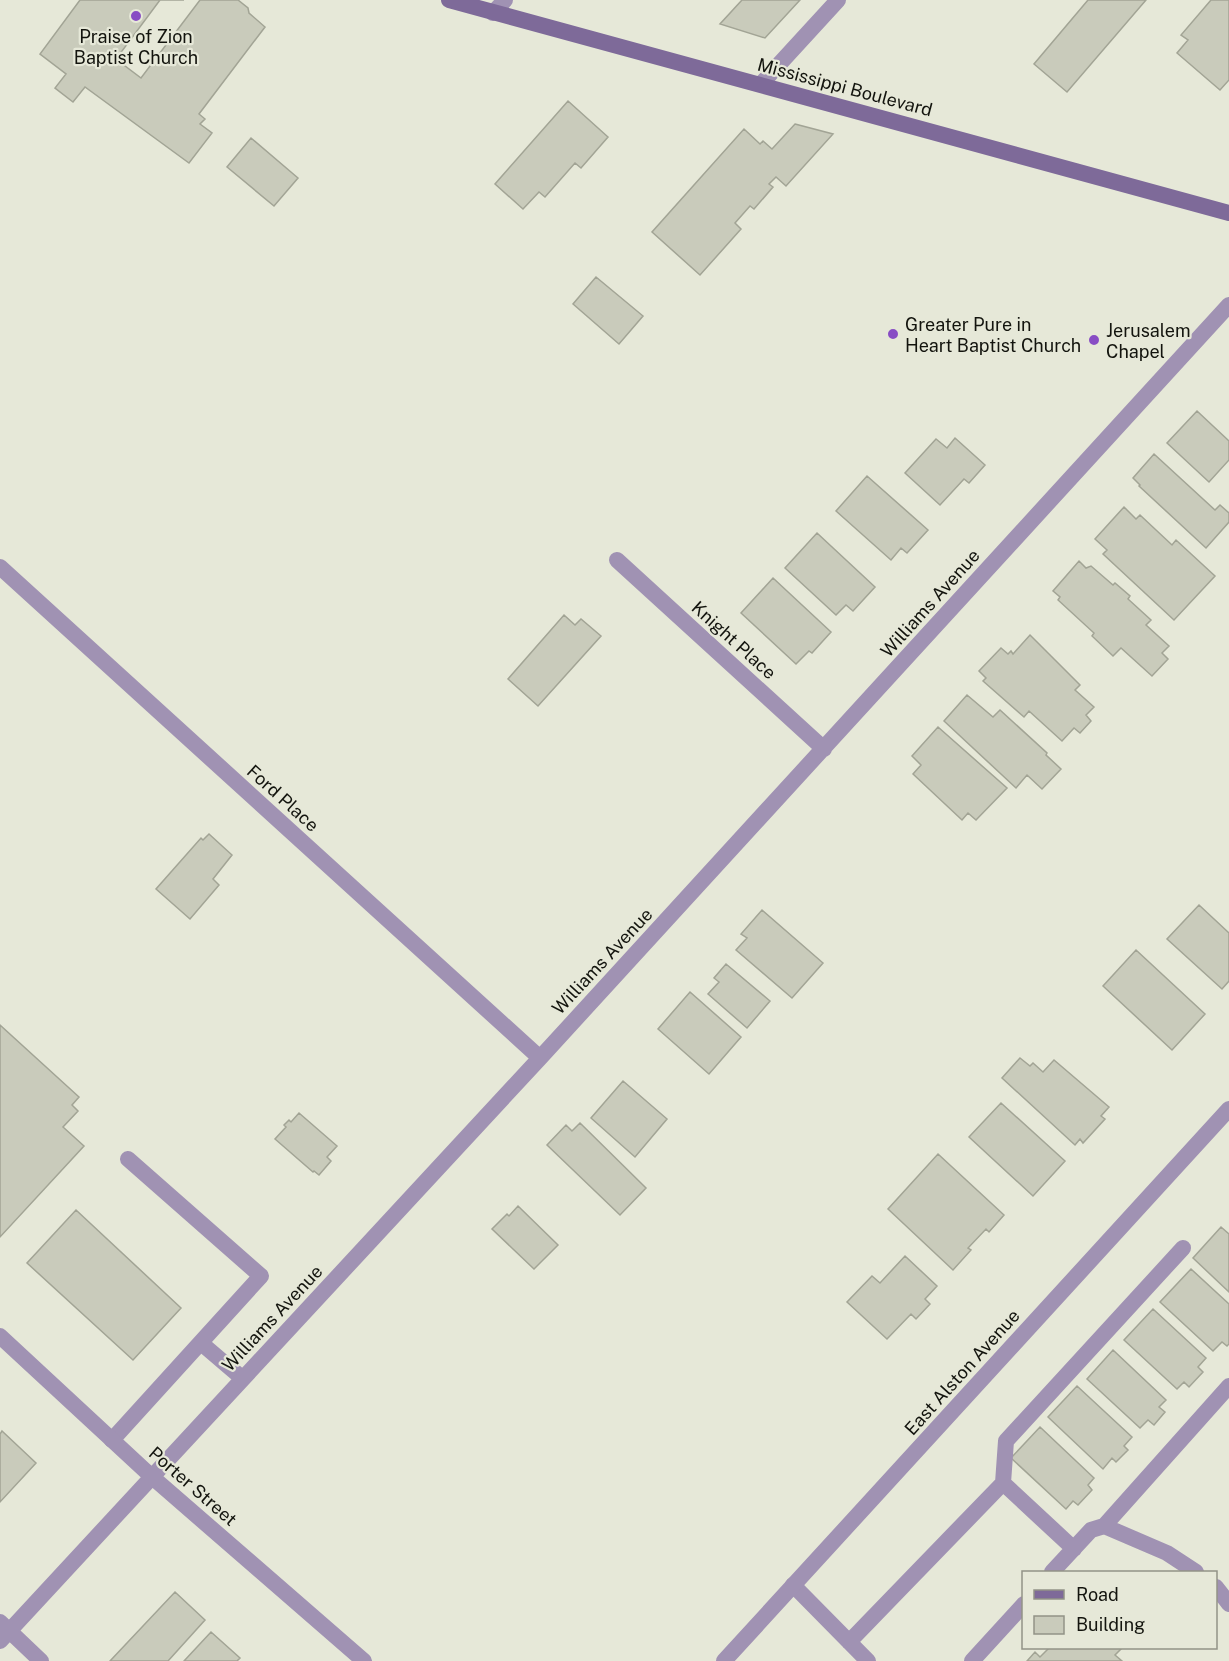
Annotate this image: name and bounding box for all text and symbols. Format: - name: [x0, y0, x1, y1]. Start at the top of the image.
- marker: Praise of Zion Baptist Church: [129, 9, 143, 23]
- place label: Praise of Zion Baptist Church: [74, 26, 198, 68]
- street label: Mississippi Boulevard: [755, 54, 935, 120]
- place label: Greater Pure in Heart Baptist Church: [905, 314, 1081, 356]
- place label: Jerusalem Chapel: [1106, 320, 1191, 362]
- marker: Greater Pure in Heart Baptist Church: [886, 327, 900, 341]
- marker: Jerusalem Chapel: [1087, 333, 1101, 347]
- street label: Williams Avenue: [876, 545, 984, 661]
- street label: Knight Place: [687, 597, 781, 683]
- street label: Ford Place: [243, 760, 323, 836]
- street label: Williams Avenue: [547, 904, 657, 1018]
- street label: Williams Avenue: [217, 1261, 327, 1375]
- street label: East Alston Avenue: [900, 1305, 1024, 1439]
- street label: Porter Street: [145, 1442, 241, 1530]
- legend: [1022, 1571, 1217, 1649]
- text: Road: [1076, 1584, 1119, 1605]
- text: Building: [1076, 1614, 1145, 1635]

